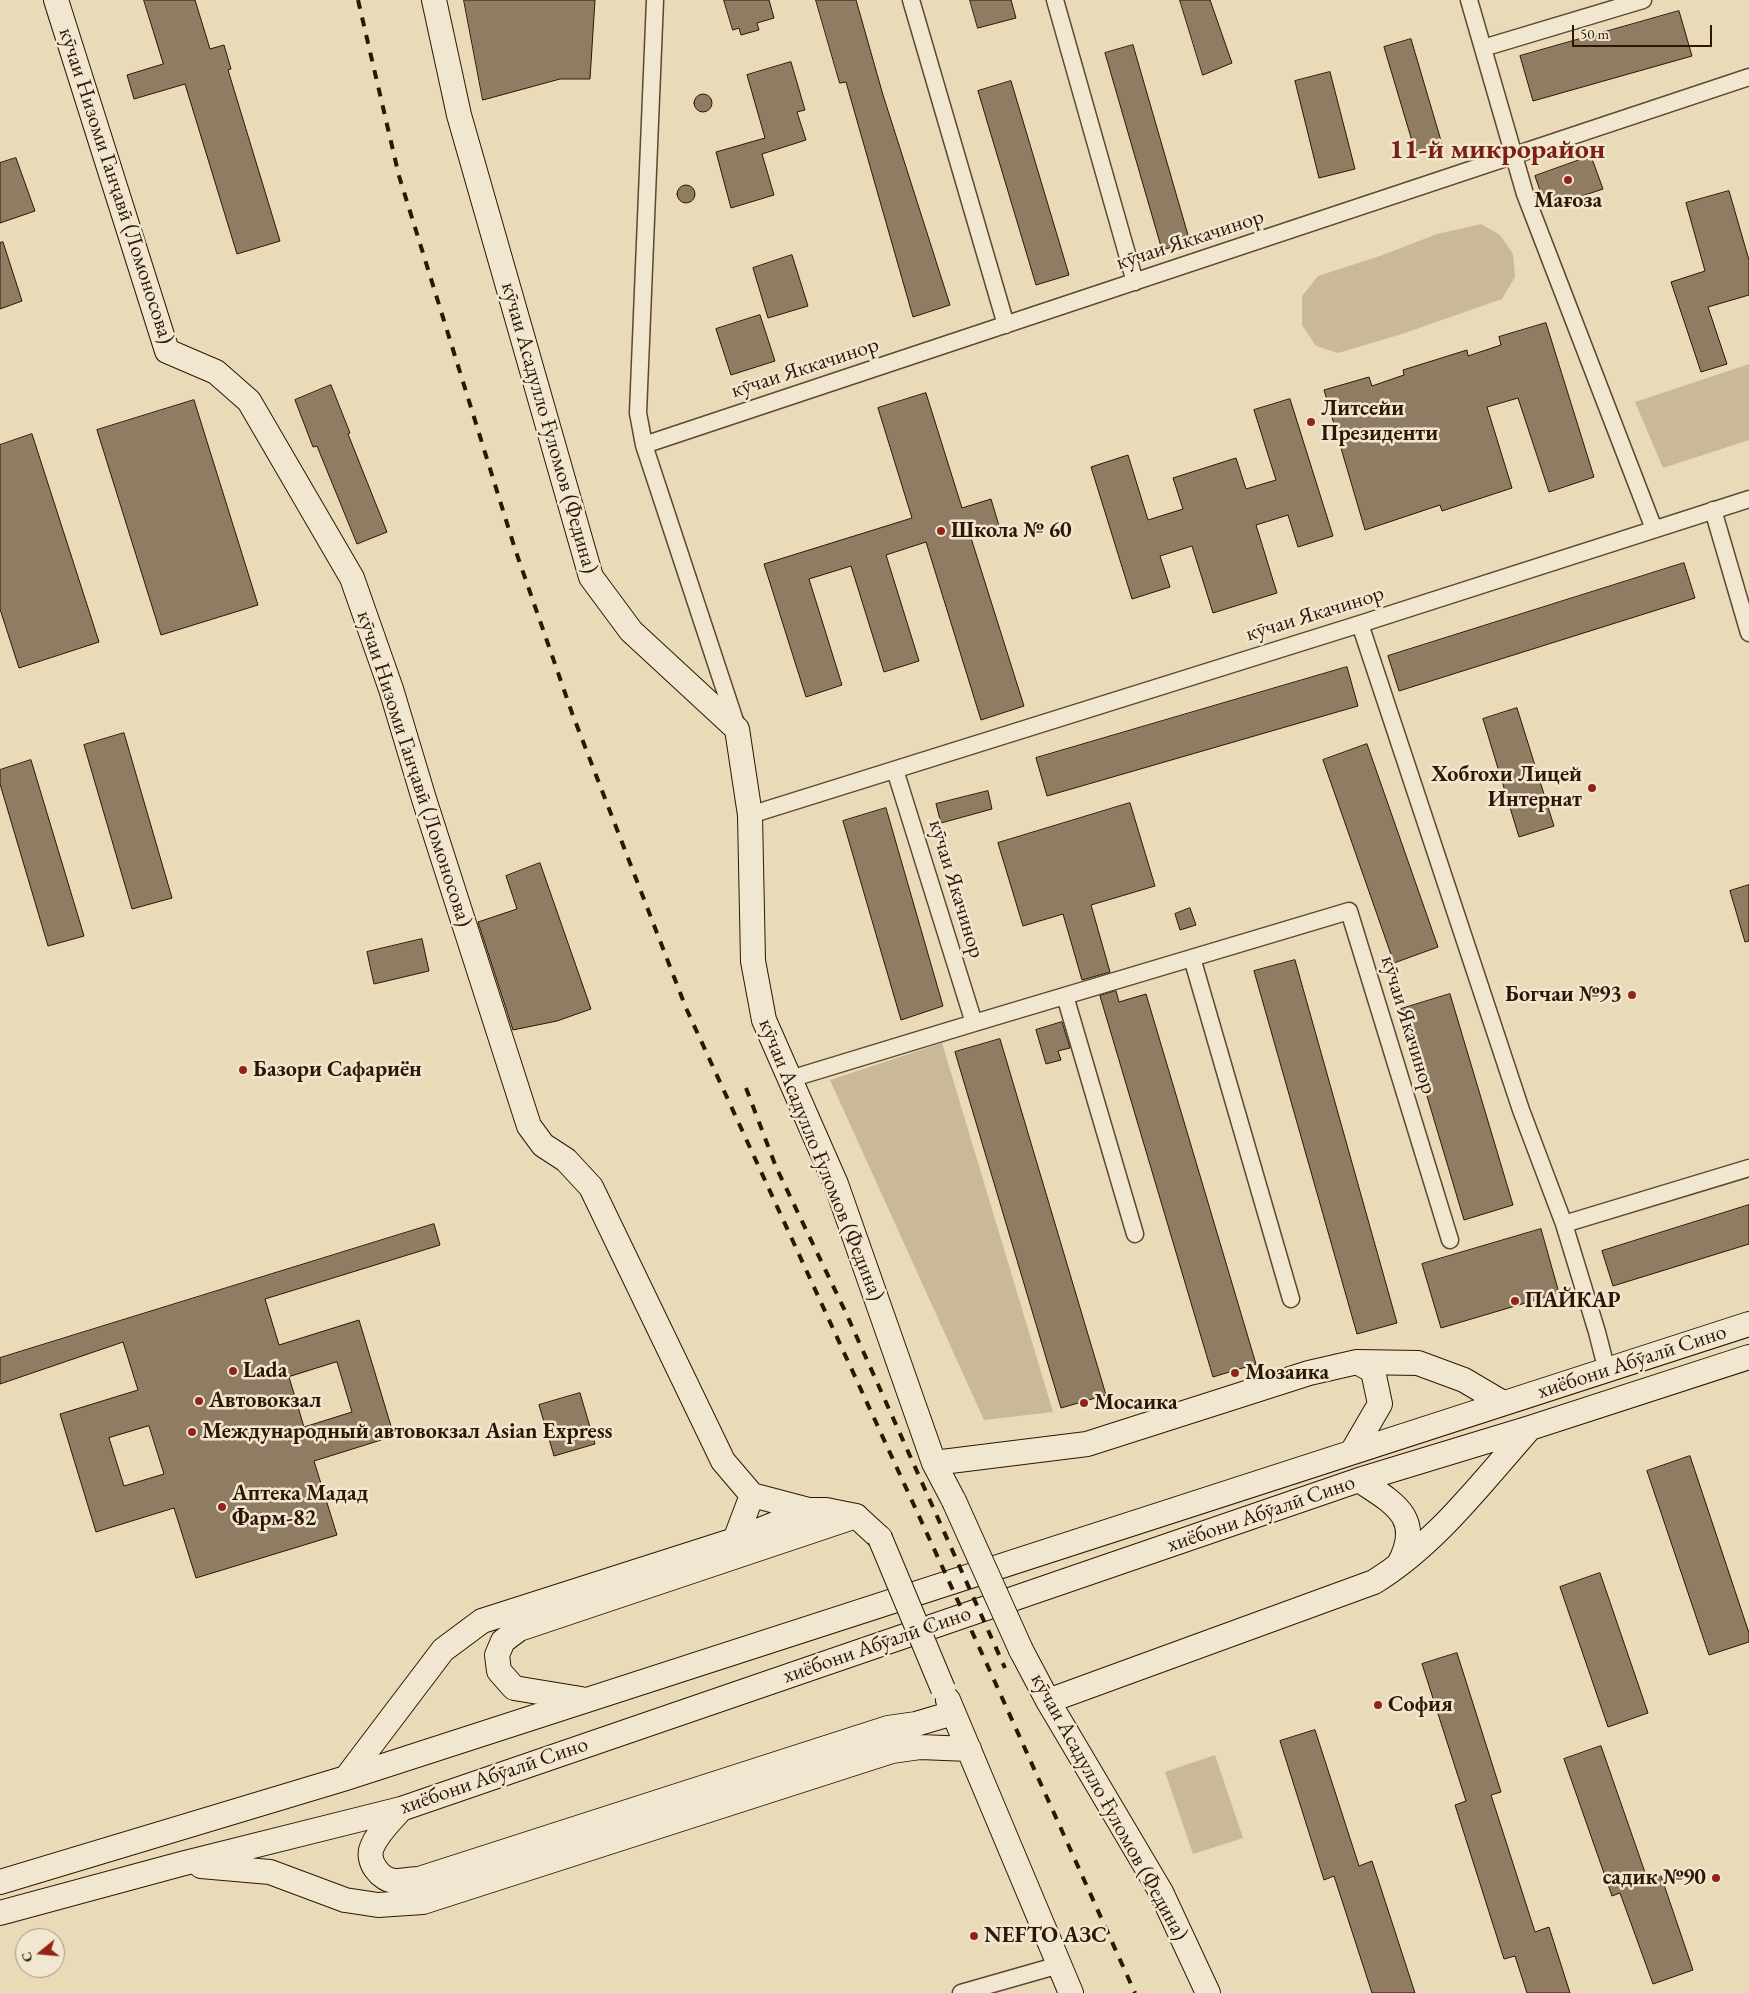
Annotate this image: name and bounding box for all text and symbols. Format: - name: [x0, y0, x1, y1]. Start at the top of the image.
- scale bar: [1574, 15, 1714, 47]
- text: 50 m: [1580, 24, 1609, 43]
- street label: кӯчаи Низоми Ганҷавӣ (Ломоносова): [52, 25, 180, 347]
- district label: 11-й микрорайон: [1389, 133, 1605, 167]
- marker: Мағоза: [1562, 174, 1574, 186]
- place label: Мағоза: [1534, 188, 1602, 214]
- street label: кӯчаи Яккачинор: [1113, 204, 1267, 276]
- street label: кӯчаи Асадулло Ғуломов (Федина): [495, 279, 603, 577]
- street label: кӯчаи Яккачинор: [728, 332, 882, 404]
- place label: Литсейи Президенти: [1321, 396, 1438, 448]
- marker: Литсейи Президенти: [1305, 416, 1317, 428]
- place label: Школа № 60: [951, 518, 1072, 544]
- marker: Школа № 60: [935, 525, 947, 537]
- street label: кӯчаи Якачинор: [1243, 580, 1387, 648]
- street label: кӯчаи Низоми Ганҷавӣ (Ломоносова): [350, 608, 478, 930]
- place label: Хобгохи Лицей Интернат: [1431, 762, 1582, 814]
- marker: Хобгохи Лицей Интернат: [1586, 782, 1598, 794]
- street label: кӯчаи Якачинор: [922, 817, 990, 961]
- street label: кӯчаи Якачинор: [1374, 953, 1442, 1097]
- place label: Богчаи №93: [1505, 982, 1622, 1008]
- marker: Богчаи №93: [1626, 989, 1638, 1001]
- street label: кӯчаи Асадулло Ғуломов (Федина): [752, 1015, 890, 1305]
- place label: Базори Сафариён: [253, 1057, 422, 1083]
- marker: Базори Сафариён: [237, 1064, 249, 1076]
- place label: ПАЙКАР: [1525, 1288, 1621, 1314]
- marker: ПАЙКАР: [1509, 1295, 1521, 1307]
- street label: хиёбони Абӯалӣ Сино: [1534, 1319, 1730, 1405]
- place label: Lada: [243, 1358, 287, 1384]
- place label: Мозаика: [1245, 1360, 1329, 1386]
- marker: Lada: [227, 1365, 239, 1377]
- marker: Мозаика: [1229, 1367, 1241, 1379]
- place label: Автовокзал: [209, 1388, 321, 1414]
- place label: Мосаика: [1094, 1390, 1178, 1416]
- marker: Автовокзал: [193, 1395, 205, 1407]
- marker: Мосаика: [1078, 1397, 1090, 1409]
- place label: Международный автовокзал Asian Express: [202, 1419, 612, 1445]
- marker: Международный автовокзал Asian Express: [186, 1426, 198, 1438]
- street label: хиёбони Абӯалӣ Сино: [1163, 1469, 1359, 1559]
- place label: Аптека Мадад Фарм-82: [232, 1481, 368, 1532]
- marker: Аптека Мадад Фарм-82: [216, 1501, 228, 1513]
- street label: хиёбони Абӯалӣ Сино: [779, 1600, 975, 1690]
- street label: кӯчаи Асадулло Ғуломов (Федина): [1024, 1669, 1194, 1945]
- place label: София: [1388, 1692, 1453, 1718]
- marker: София: [1372, 1699, 1384, 1711]
- street label: хиёбони Абӯалӣ Сино: [396, 1731, 592, 1821]
- place label: садик №90: [1603, 1865, 1706, 1891]
- marker: садик №90: [1710, 1872, 1722, 1884]
- place label: NEFTO АЗС: [984, 1923, 1107, 1949]
- north arrow: [15, 1928, 65, 1978]
- marker: NEFTO АЗС: [968, 1930, 980, 1942]
- text: С: [17, 1950, 37, 1964]

